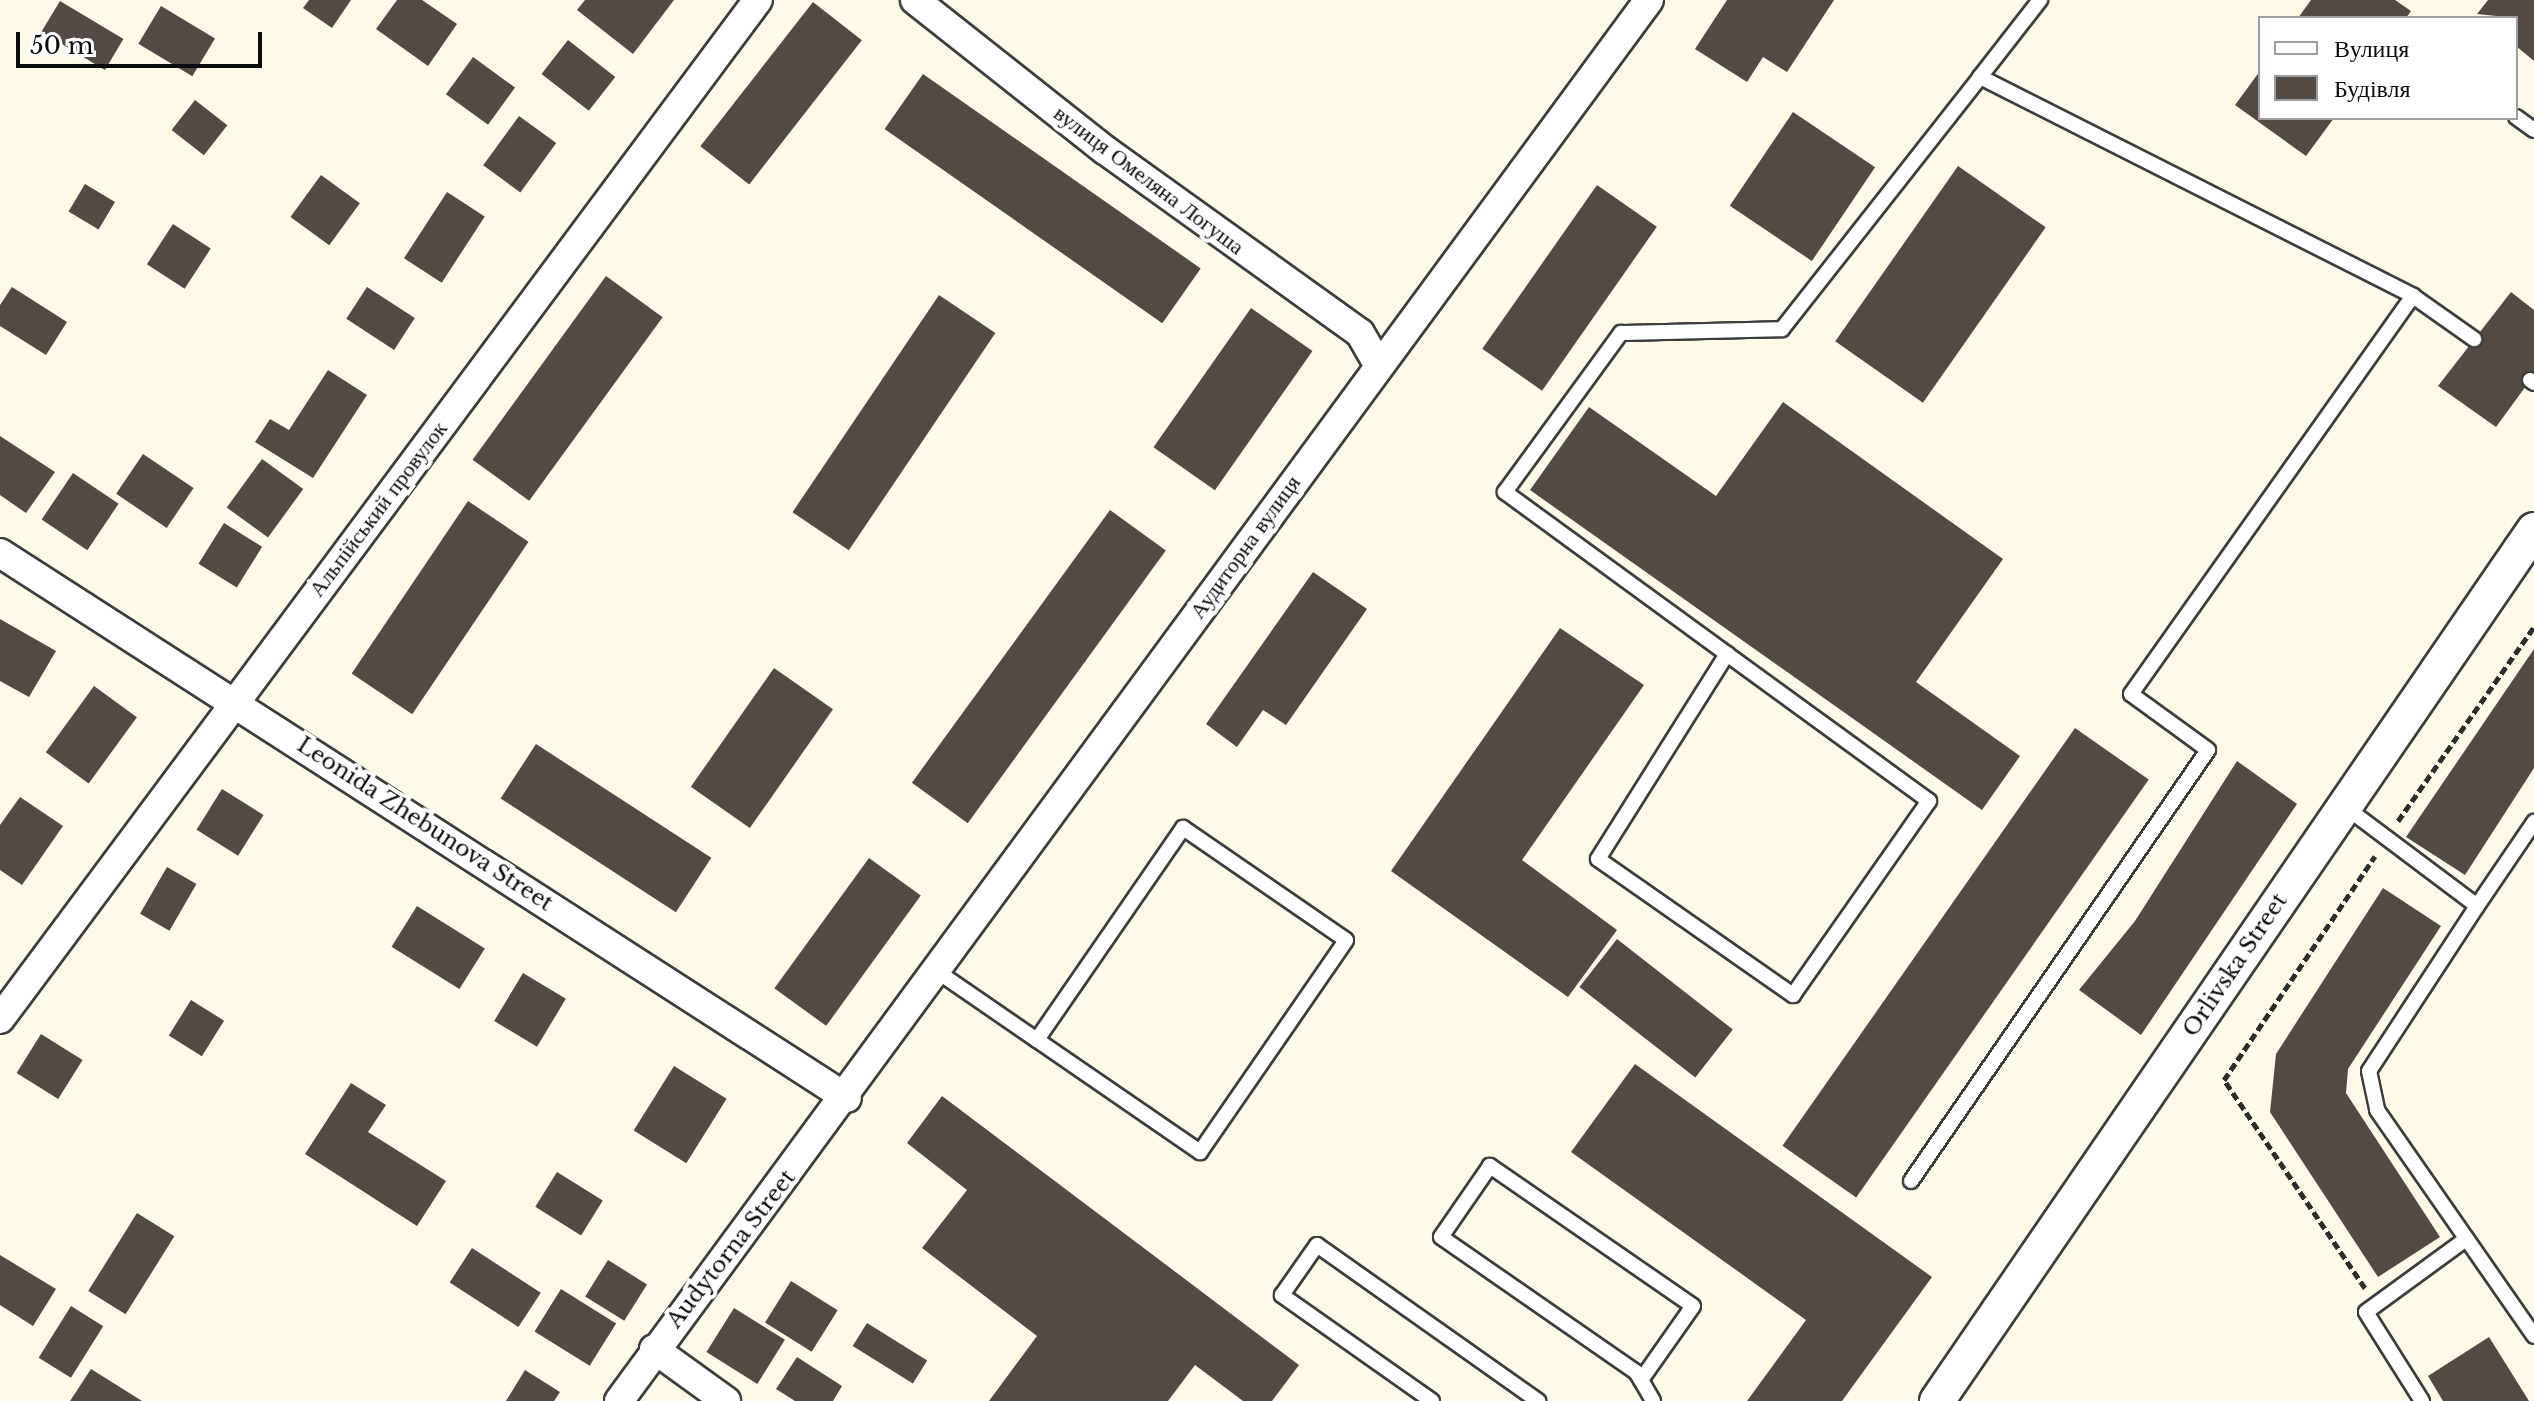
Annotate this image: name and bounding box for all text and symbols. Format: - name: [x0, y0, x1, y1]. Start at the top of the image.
- scale bar: [20, 16, 266, 66]
- legend: [2258, 16, 2518, 120]
- text: 50 m: [30, 31, 93, 60]
- text: Вулиця: [2334, 34, 2409, 63]
- text: Будівля: [2334, 74, 2411, 103]
- street label: вулиця Омеляна Логуша: [1049, 100, 1249, 260]
- street label: Альпійський провулок: [303, 416, 453, 602]
- street label: Аудиторна вулиця: [1184, 470, 1306, 624]
- street label: Leonida Zhebunova Street: [292, 731, 558, 917]
- street label: Orlivska Street: [2177, 888, 2293, 1042]
- street label: Audytorna Street: [661, 1165, 801, 1333]

